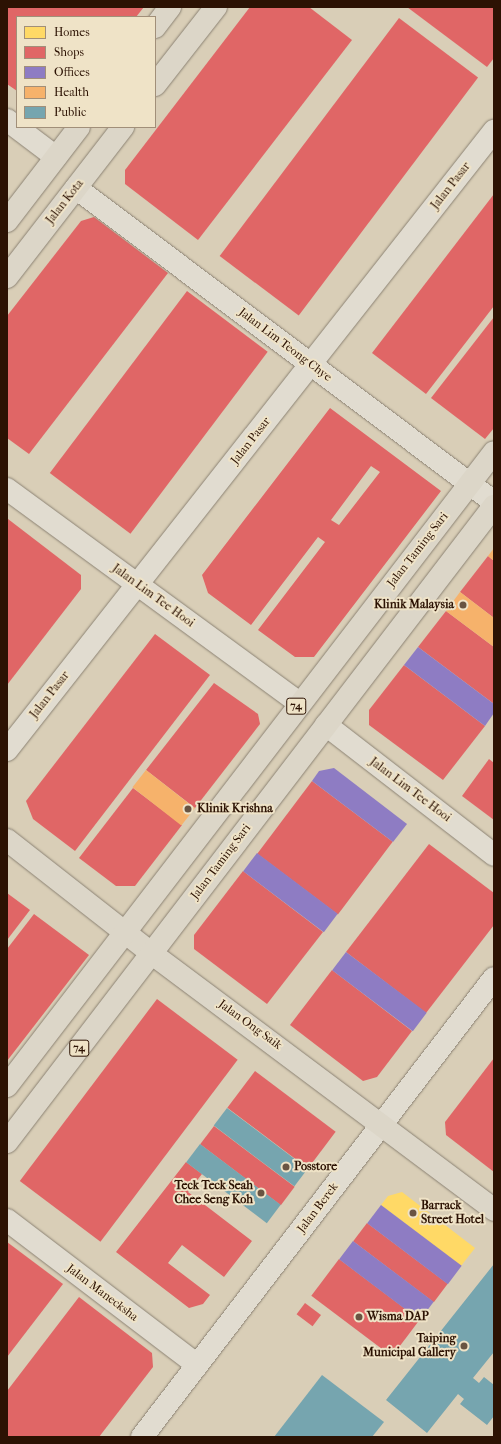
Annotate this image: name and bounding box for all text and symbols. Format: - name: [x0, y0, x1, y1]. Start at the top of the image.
- legend: [16, 16, 156, 128]
- text: Homes: [54, 25, 90, 39]
- text: Shops: [54, 45, 84, 59]
- text: Offices: [54, 65, 90, 79]
- text: Health: [54, 85, 89, 99]
- text: Public: [54, 105, 86, 119]
- street label: Jalan Pasar: [428, 160, 474, 212]
- street label: Jalan Kota: [43, 177, 87, 227]
- street label: Jalan Lim Teong Chye: [236, 305, 334, 385]
- street label: Jalan Pasar: [228, 415, 274, 467]
- street label: Jalan Taming Sari: [384, 510, 452, 590]
- street label: Jalan Lim Tee Hooi: [109, 561, 197, 631]
- place label: Klinik Malaysia: [374, 598, 454, 612]
- marker: Klinik Malaysia: [457, 599, 469, 611]
- street label: Jalan Pasar: [27, 669, 73, 721]
- road number: 74: [286, 697, 306, 715]
- street label: Jalan Lim Tee Hooi: [367, 755, 453, 825]
- place label: Klinik Krishna: [197, 802, 273, 816]
- marker: Klinik Krishna: [182, 803, 194, 815]
- street label: Jalan Taming Sari: [188, 821, 254, 903]
- street label: Jalan Ong Saik: [215, 997, 285, 1053]
- road number: 74: [69, 1039, 89, 1057]
- place label: Posstore: [294, 1160, 337, 1174]
- marker: Posstore: [281, 1162, 291, 1172]
- place label: Teck Teck Seah Chee Seng Koh: [174, 1179, 253, 1207]
- street label: Jalan Berek: [294, 1180, 342, 1236]
- marker: Teck Teck Seah Chee Seng Koh: [256, 1188, 266, 1198]
- place label: Barrack Street Hotel: [421, 1199, 484, 1227]
- marker: Barrack Street Hotel: [408, 1208, 418, 1218]
- street label: Jalan Manecksha: [63, 1261, 141, 1325]
- place label: Wisma DAP: [367, 1310, 429, 1324]
- marker: Wisma DAP: [354, 1312, 364, 1322]
- place label: Taiping Municipal Gallery: [363, 1332, 456, 1360]
- marker: Taiping Municipal Gallery: [459, 1341, 469, 1351]

